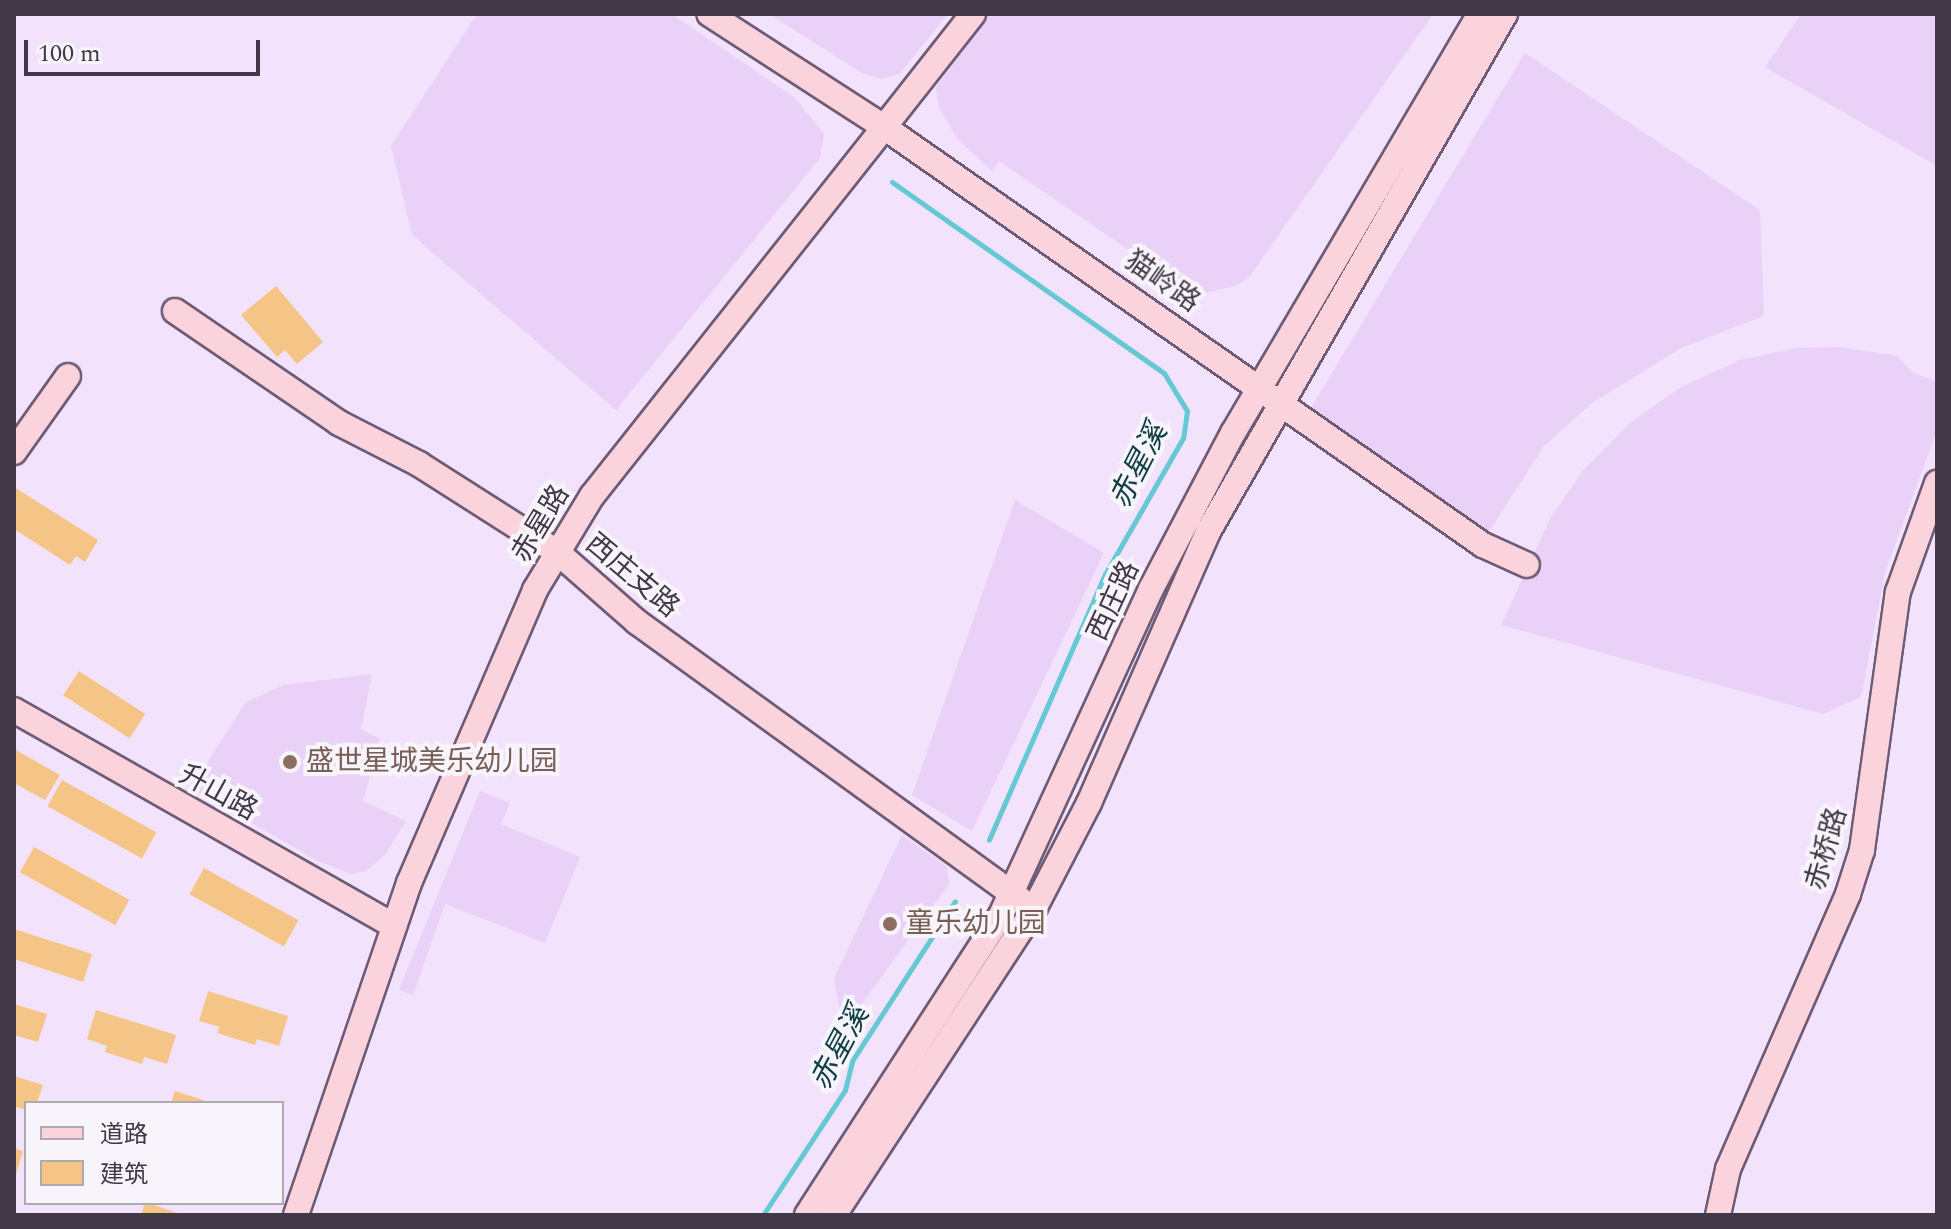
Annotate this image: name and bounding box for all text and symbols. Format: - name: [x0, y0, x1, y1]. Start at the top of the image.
- scale bar: [28, 24, 264, 74]
- text: 100 m: [38, 36, 101, 72]
- street label: 猫岭路: [1118, 244, 1206, 320]
- water label: 赤星溪: [1103, 418, 1175, 514]
- street label: 赤星路: [505, 479, 577, 569]
- street label: 西庄支路: [578, 527, 686, 625]
- street label: 西庄路: [1081, 556, 1147, 646]
- place label: 盛世星城美乐幼儿园: [306, 745, 558, 779]
- marker: 盛世星城美乐幼儿园: [281, 753, 299, 771]
- street label: 升山路: [173, 758, 263, 828]
- street label: 赤桥路: [1799, 804, 1855, 894]
- place label: 童乐幼儿园: [906, 907, 1046, 941]
- marker: 童乐幼儿园: [881, 915, 899, 933]
- water label: 赤星溪: [803, 1000, 877, 1096]
- legend: [24, 1101, 284, 1205]
- text: 道路: [100, 1117, 148, 1153]
- text: 建筑: [100, 1157, 148, 1193]

